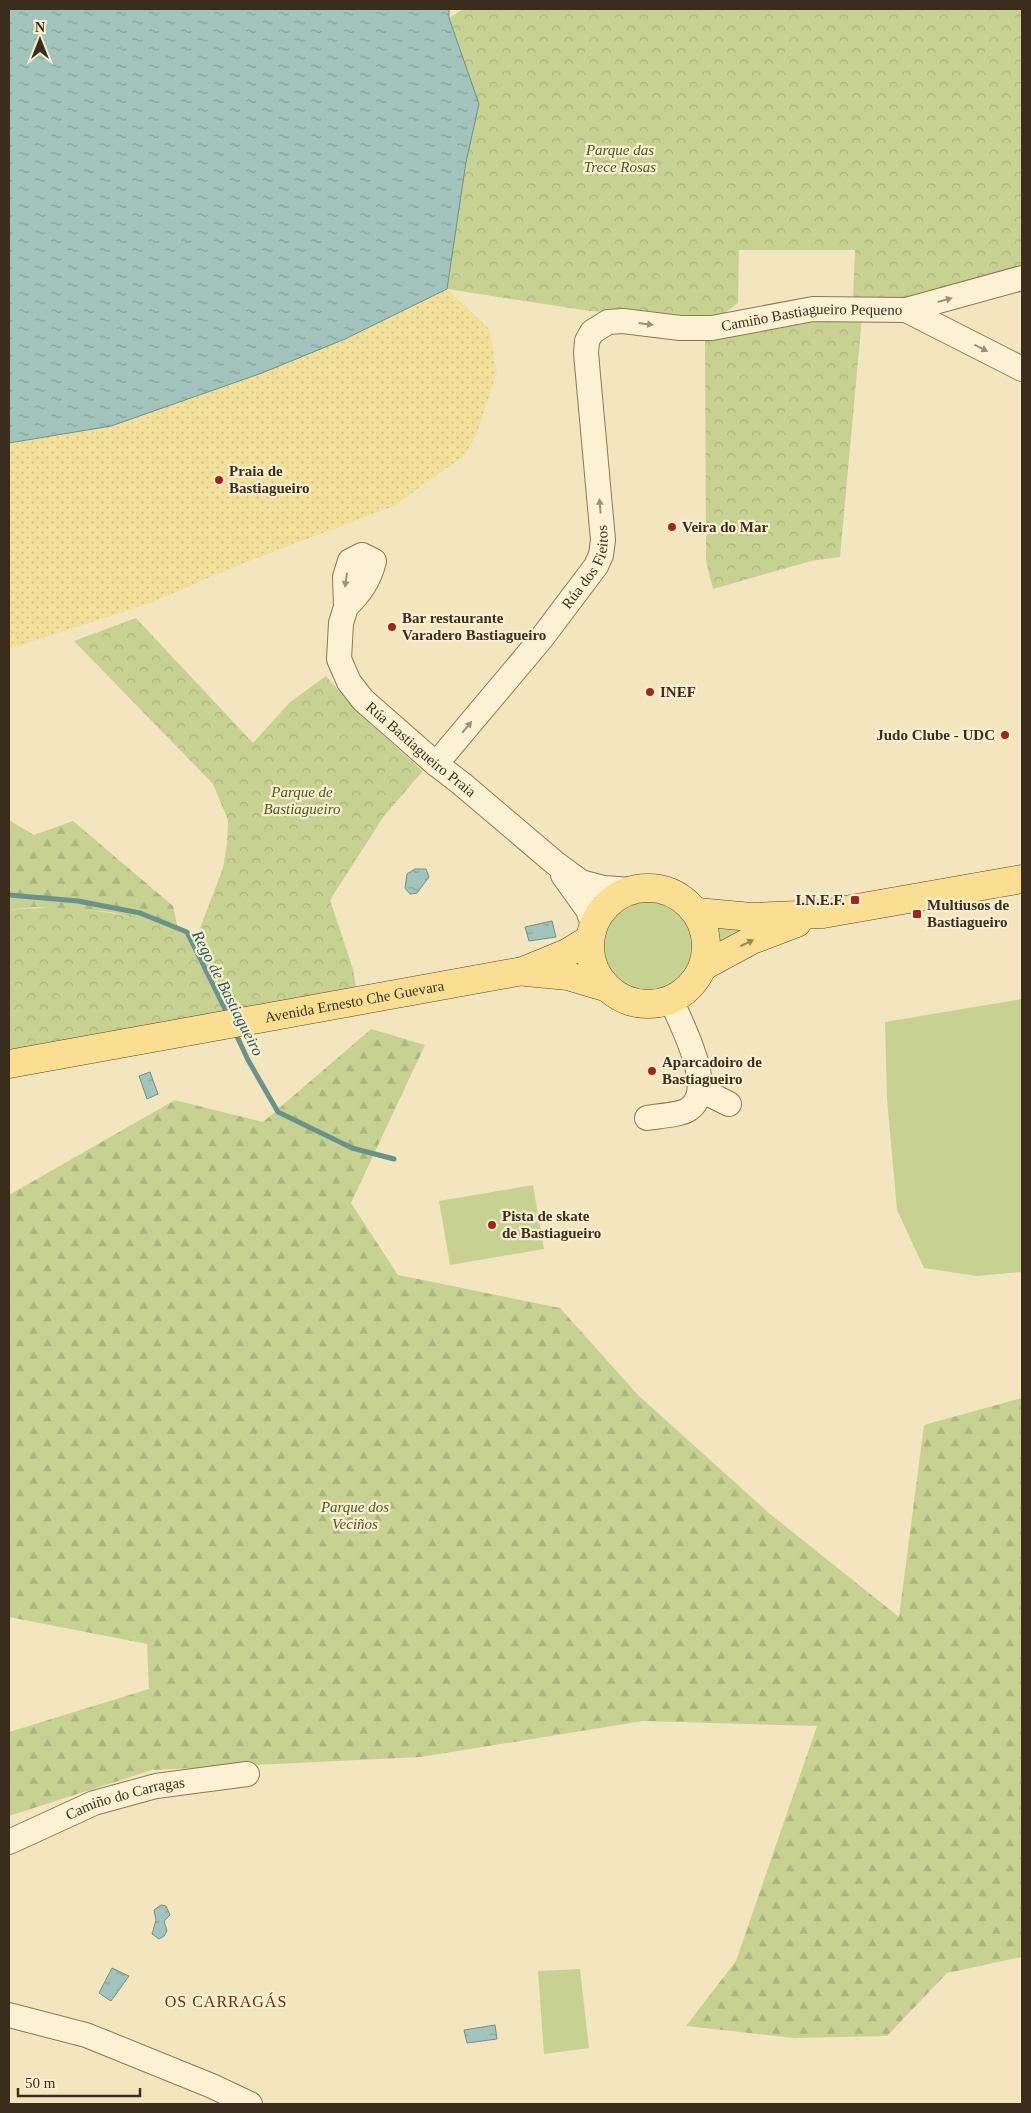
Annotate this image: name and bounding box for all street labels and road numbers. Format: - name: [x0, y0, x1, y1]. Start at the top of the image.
- street label: Camiño Bastiagueiro Pequeno: [720, 301, 902, 334]
- street label: Rúa dos Fieitos: [559, 524, 611, 612]
- street label: Rúa Bastiagueiro Praia: [363, 699, 479, 800]
- street label: Avenida Ernesto Che Guevara: [263, 977, 446, 1026]
- street label: Camiño do Carragas: [63, 1774, 186, 1823]

